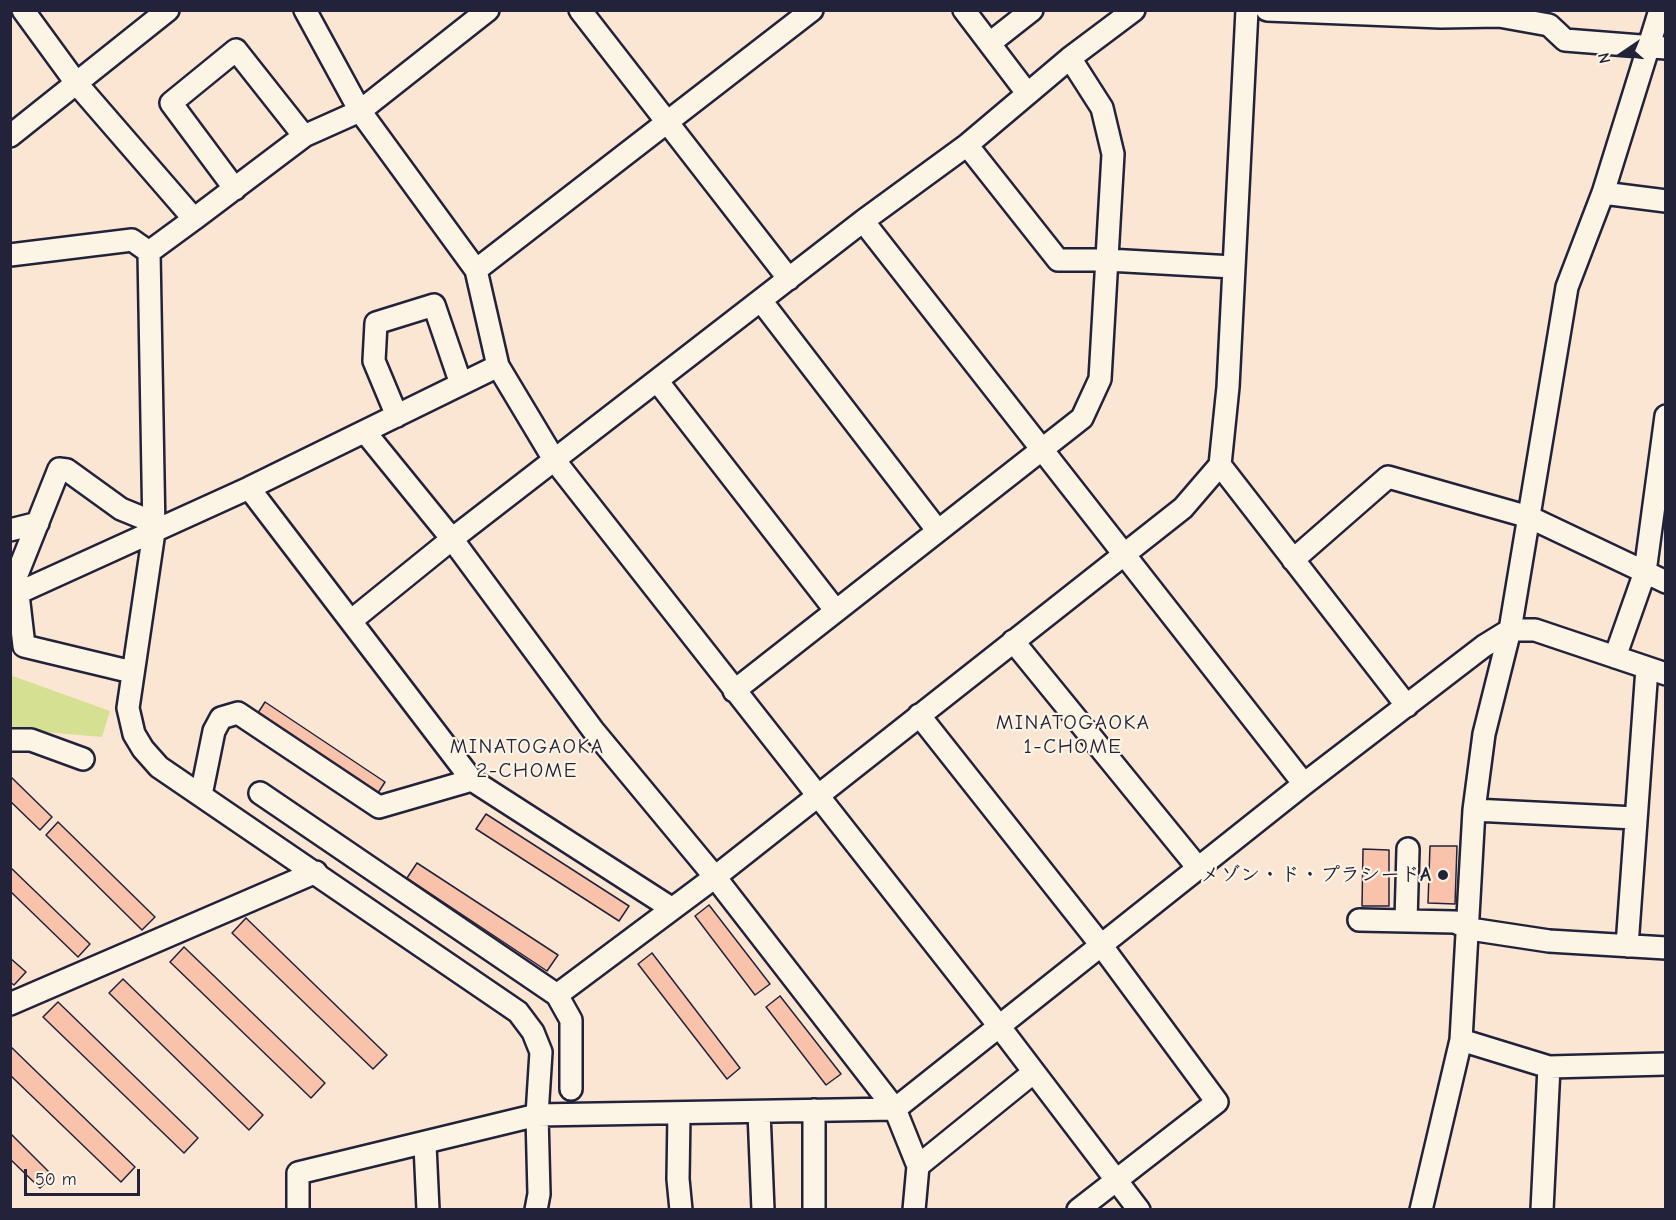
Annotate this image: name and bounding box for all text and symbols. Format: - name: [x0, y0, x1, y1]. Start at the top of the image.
- north arrow: [1592, 24, 1652, 84]
- text: N: [1595, 51, 1614, 65]
- district label: MINATOGAOKA 1-CHOME: [996, 710, 1150, 760]
- district label: MINATOGAOKA 2-CHOME: [450, 734, 604, 784]
- place label: メゾン・ド・プラシードA: [1200, 863, 1431, 887]
- marker: メゾン・ド・プラシードA: [1436, 868, 1450, 882]
- scale bar: [27, 1157, 142, 1195]
- text: 50 m: [35, 1169, 77, 1190]

